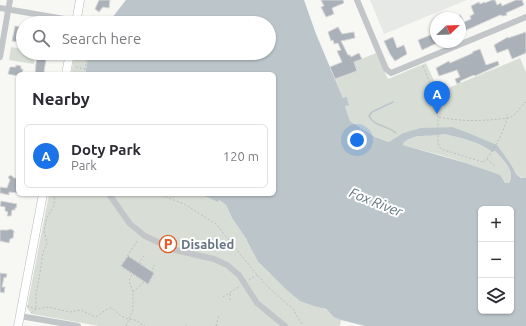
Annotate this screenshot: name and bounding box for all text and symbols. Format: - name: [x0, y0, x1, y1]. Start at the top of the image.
- north arrow: [430, 12, 466, 48]
- search box: [16, 16, 276, 60]
- icon: search: [30, 27, 52, 49]
- text: Search here: [62, 30, 141, 47]
- pin: A: [424, 81, 450, 114]
- text: Nearby: [32, 89, 90, 108]
- your location: [347, 130, 367, 150]
- text: Doty Park: [71, 141, 141, 158]
- text: A: [41, 149, 51, 163]
- text: 120 m: [223, 149, 259, 163]
- text: Park: [71, 158, 97, 172]
- water label: Fox River: [347, 184, 405, 220]
- map controls: [478, 206, 514, 314]
- button: +: [478, 206, 514, 242]
- parking icon: Disabled: [158, 234, 178, 254]
- place label: Disabled: [181, 237, 234, 251]
- button: −: [478, 242, 514, 278]
- button: layers: [478, 278, 514, 314]

